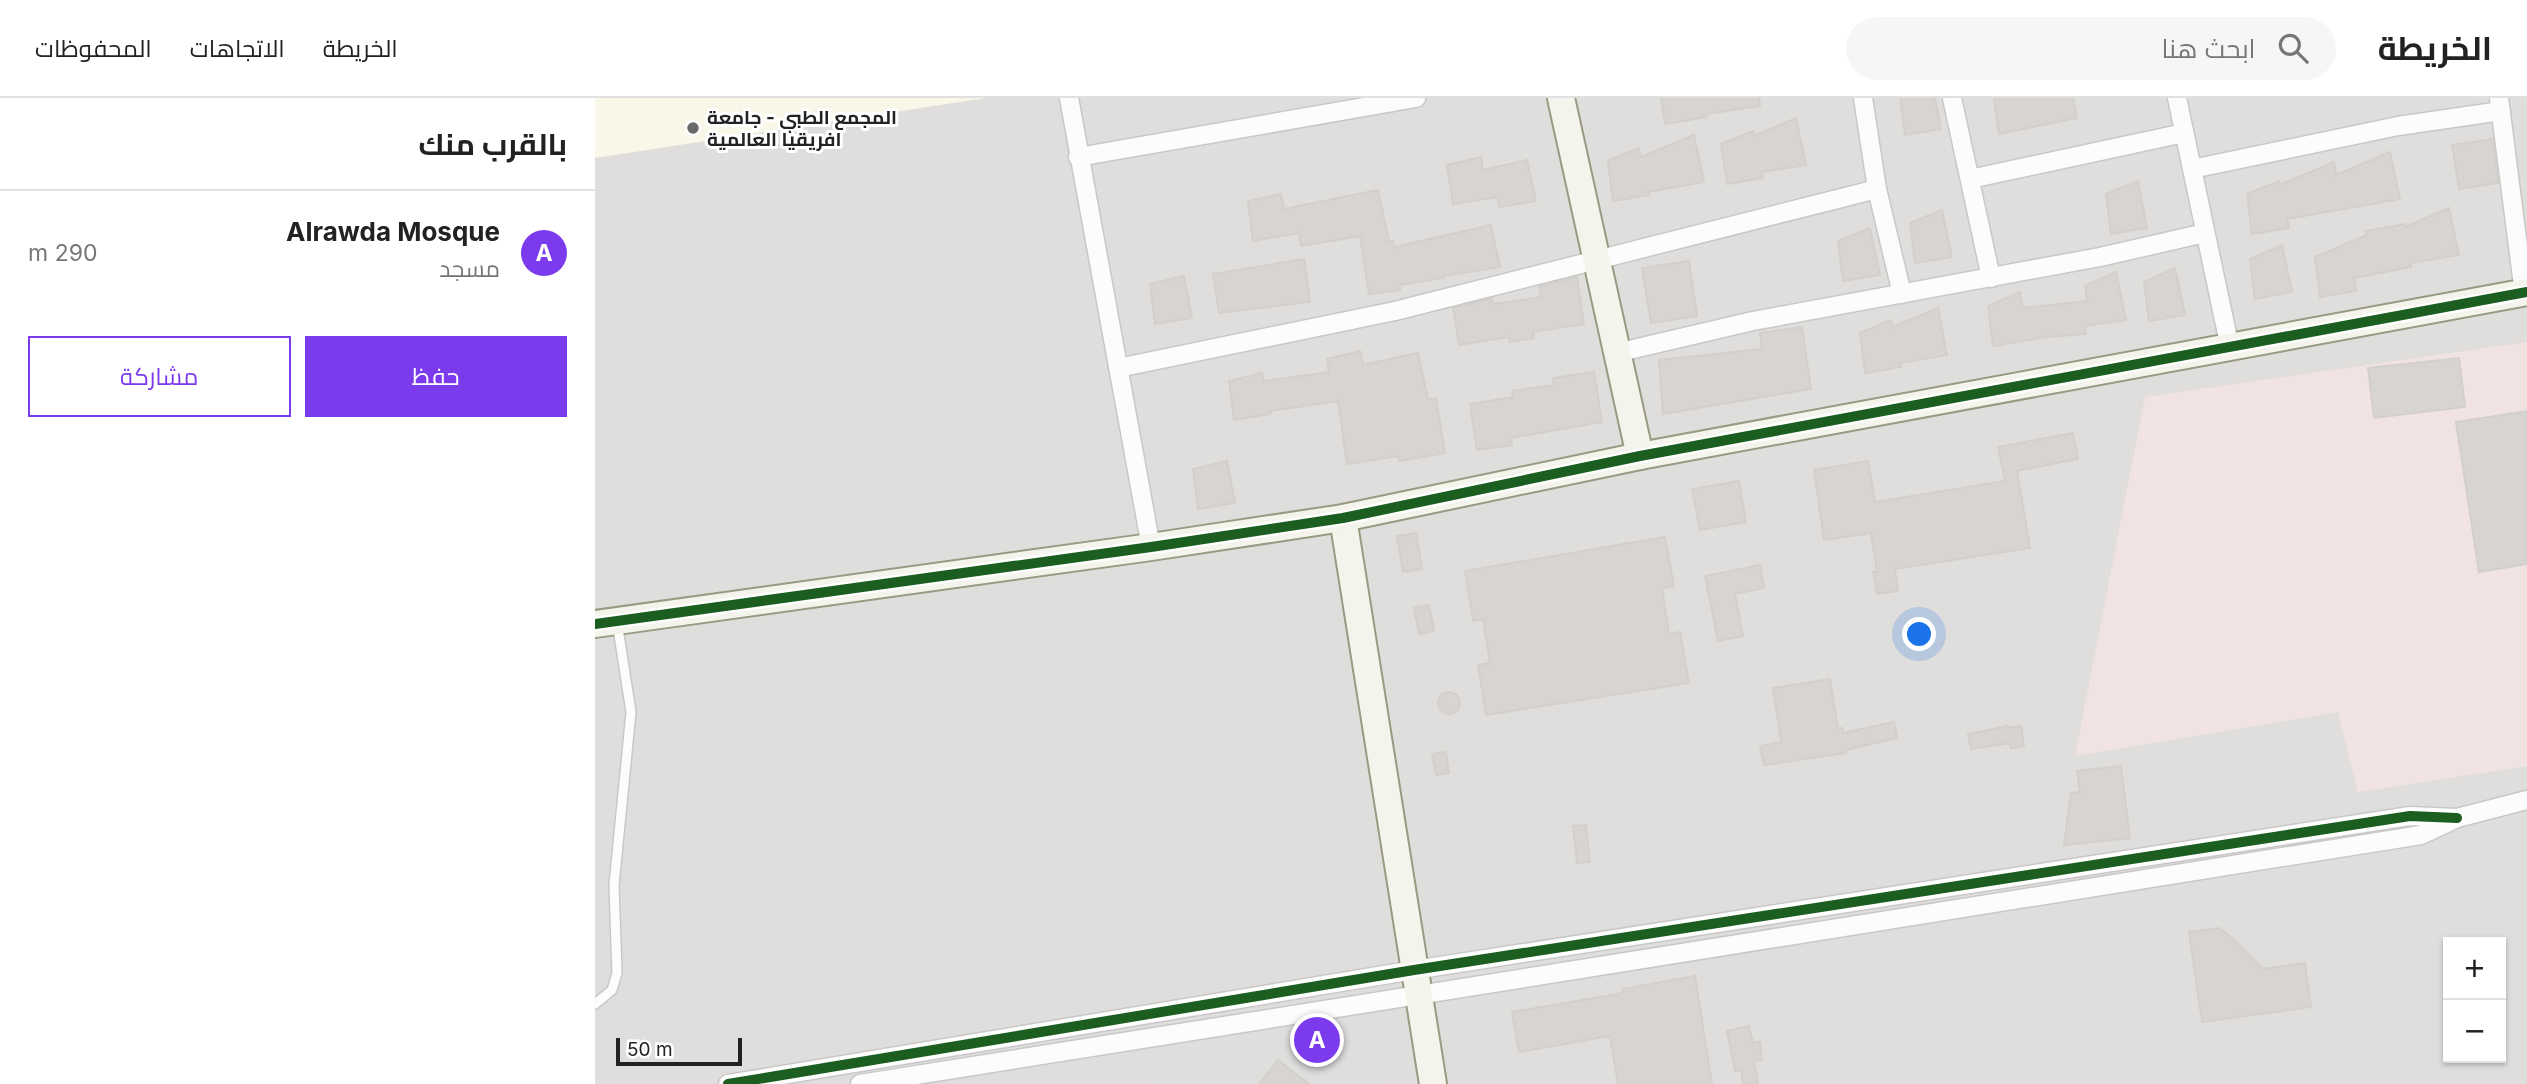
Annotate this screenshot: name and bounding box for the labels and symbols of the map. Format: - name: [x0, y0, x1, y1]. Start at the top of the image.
- place label: المجمع الطبي - جامعة افريقيا العالمية: [707, 106, 897, 151]
- marker: المجمع الطبي - جامعة افريقيا العالمية: [685, 120, 701, 136]
- your location: [1902, 617, 1936, 651]
- pin: A: [1294, 1014, 1340, 1066]
- scale bar: [616, 1035, 742, 1067]

